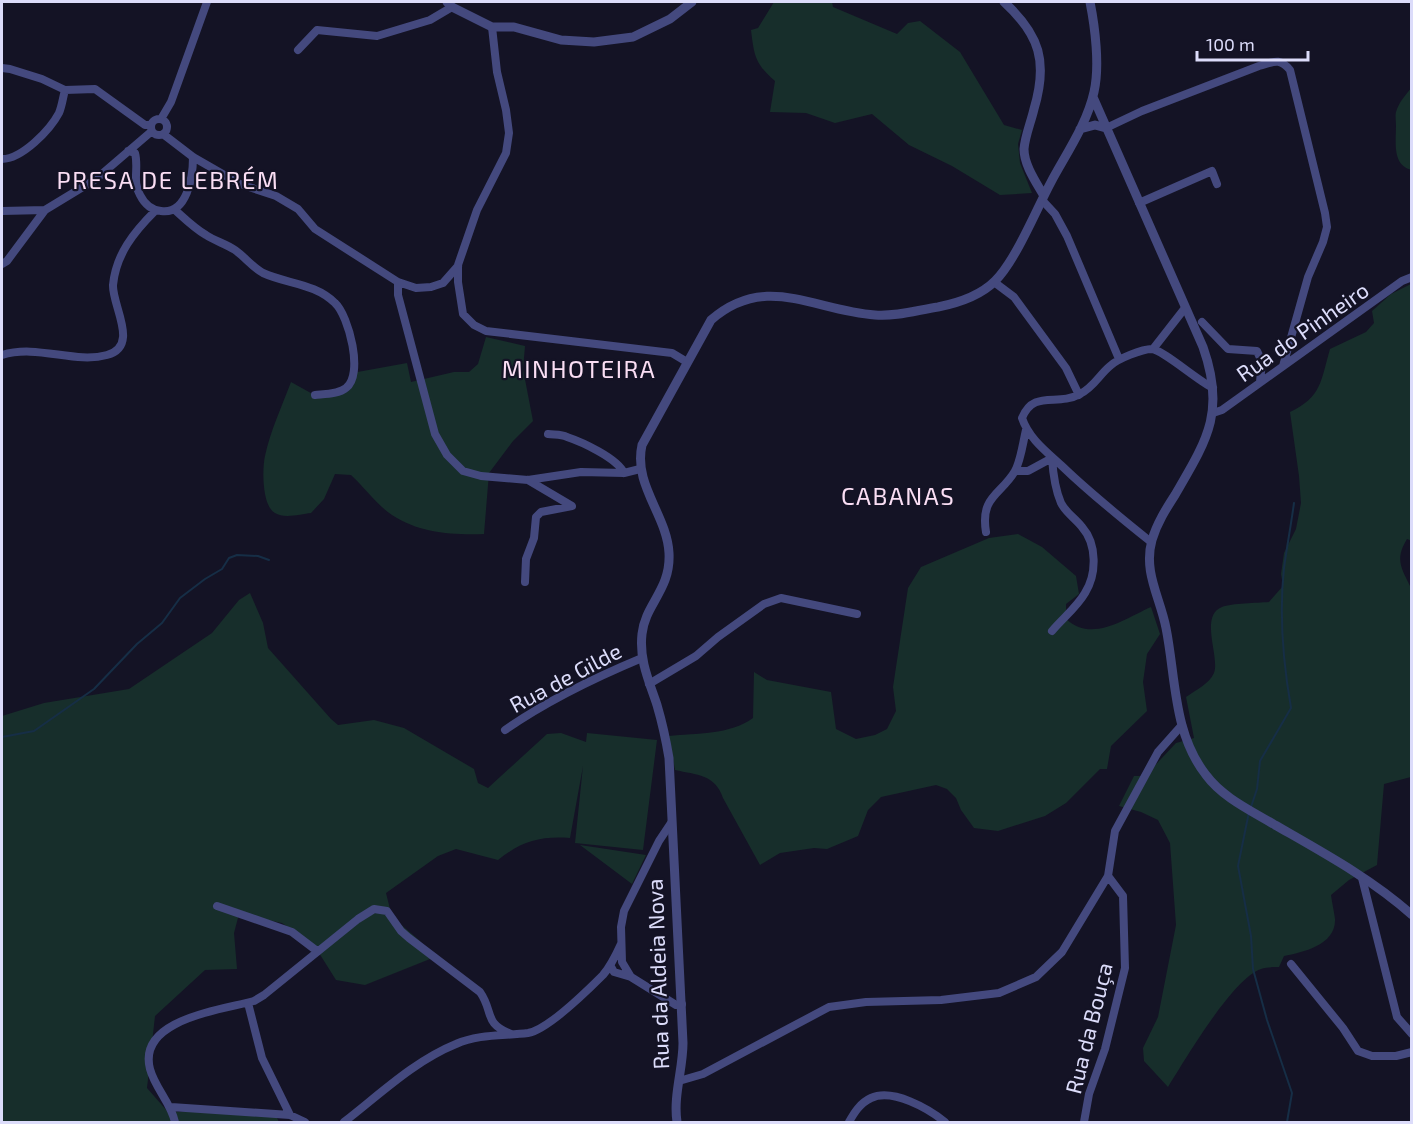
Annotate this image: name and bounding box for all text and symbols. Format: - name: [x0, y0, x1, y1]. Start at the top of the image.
- scale bar: [1197, 24, 1308, 62]
- text: 100 m: [1206, 33, 1255, 55]
- district label: PRESA DE LEBRÉM: [57, 165, 279, 194]
- street label: Rua do Pinheiro: [1231, 276, 1373, 386]
- district label: MINHOTEIRA: [502, 354, 656, 383]
- district label: CABANAS: [841, 481, 955, 510]
- street label: Rua de Gilde: [505, 637, 625, 717]
- street label: Rua da Aldeia Nova: [641, 878, 673, 1070]
- street label: Rua da Bouça: [1059, 960, 1119, 1097]

